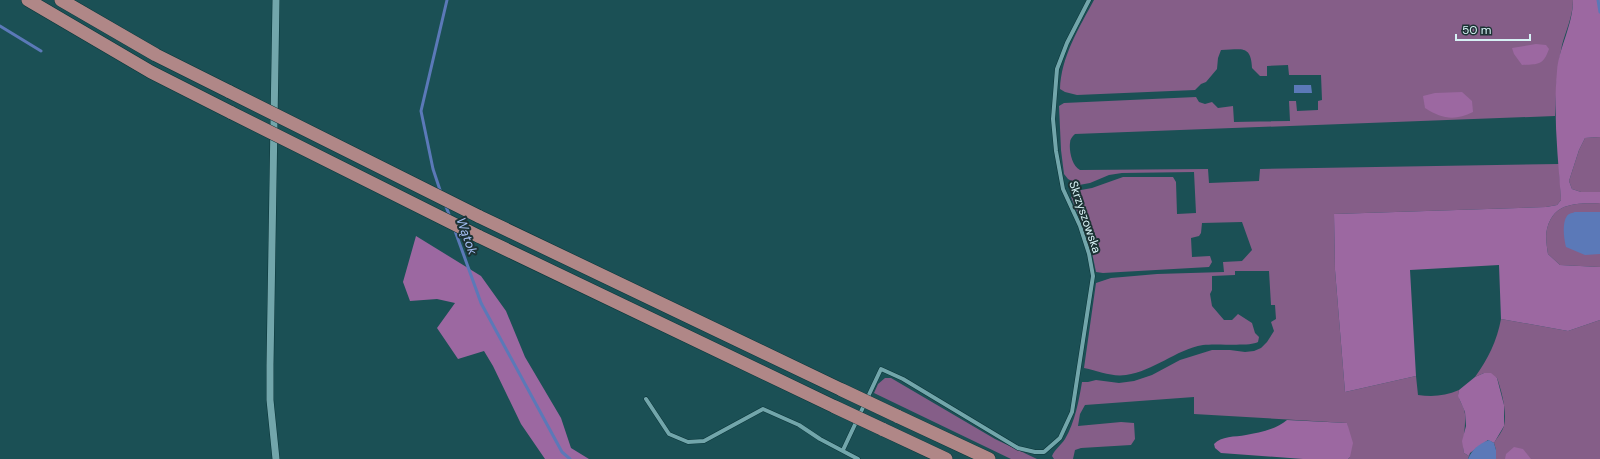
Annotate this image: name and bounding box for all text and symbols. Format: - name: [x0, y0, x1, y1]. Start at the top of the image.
- scale bar: [1456, 16, 1530, 42]
- text: 50 m: [1462, 22, 1491, 38]
- street label: Skrzyszowska: [1065, 179, 1105, 255]
- water label: Wątok: [452, 215, 482, 257]

